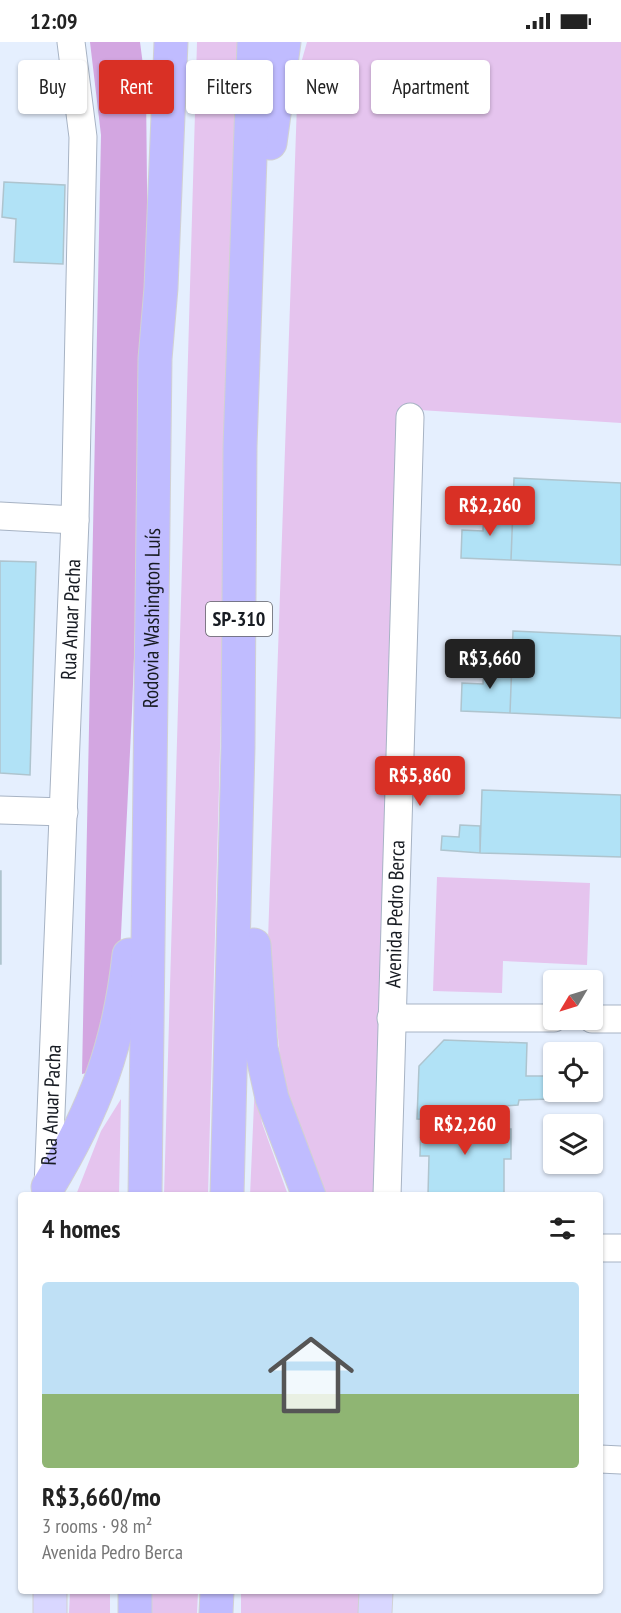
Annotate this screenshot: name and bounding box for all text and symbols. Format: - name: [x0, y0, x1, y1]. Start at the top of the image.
- text: 12:09: [30, 7, 78, 35]
- chip: Buy: [18, 60, 87, 114]
- chip: Rent: [99, 60, 174, 114]
- chip: Filters: [186, 60, 273, 114]
- chip: New: [285, 60, 359, 114]
- chip: Apartment: [371, 60, 490, 114]
- pin: R$2,260: [435, 486, 545, 537]
- text: R$2,260: [459, 492, 521, 518]
- street label: Rodovia Washington Luís: [137, 528, 166, 708]
- street label: Rua Anuar Pacha: [55, 559, 86, 680]
- road number: SP-310: [206, 602, 272, 636]
- pin: R$3,660: [435, 639, 545, 690]
- text: R$3,660: [459, 645, 521, 671]
- pin: R$5,860: [365, 756, 475, 807]
- text: R$5,860: [389, 762, 451, 788]
- street label: Avenida Pedro Berca: [379, 840, 411, 989]
- north arrow: [543, 970, 603, 1030]
- map controls: [543, 970, 603, 1174]
- button: locate: [543, 1042, 603, 1102]
- street label: Rua Anuar Pacha: [35, 1044, 67, 1166]
- pin: R$2,260: [410, 1105, 520, 1156]
- text: R$2,260: [434, 1111, 496, 1137]
- button: layers: [543, 1114, 603, 1174]
- text: 4 homes: [42, 1212, 120, 1245]
- icon: filters: [546, 1212, 579, 1245]
- icon: home: [257, 1321, 365, 1429]
- text: R$3,660/mo: [42, 1480, 161, 1513]
- text: 3 rooms · 98 m²: [42, 1513, 152, 1539]
- text: Avenida Pedro Berca: [42, 1539, 183, 1565]

